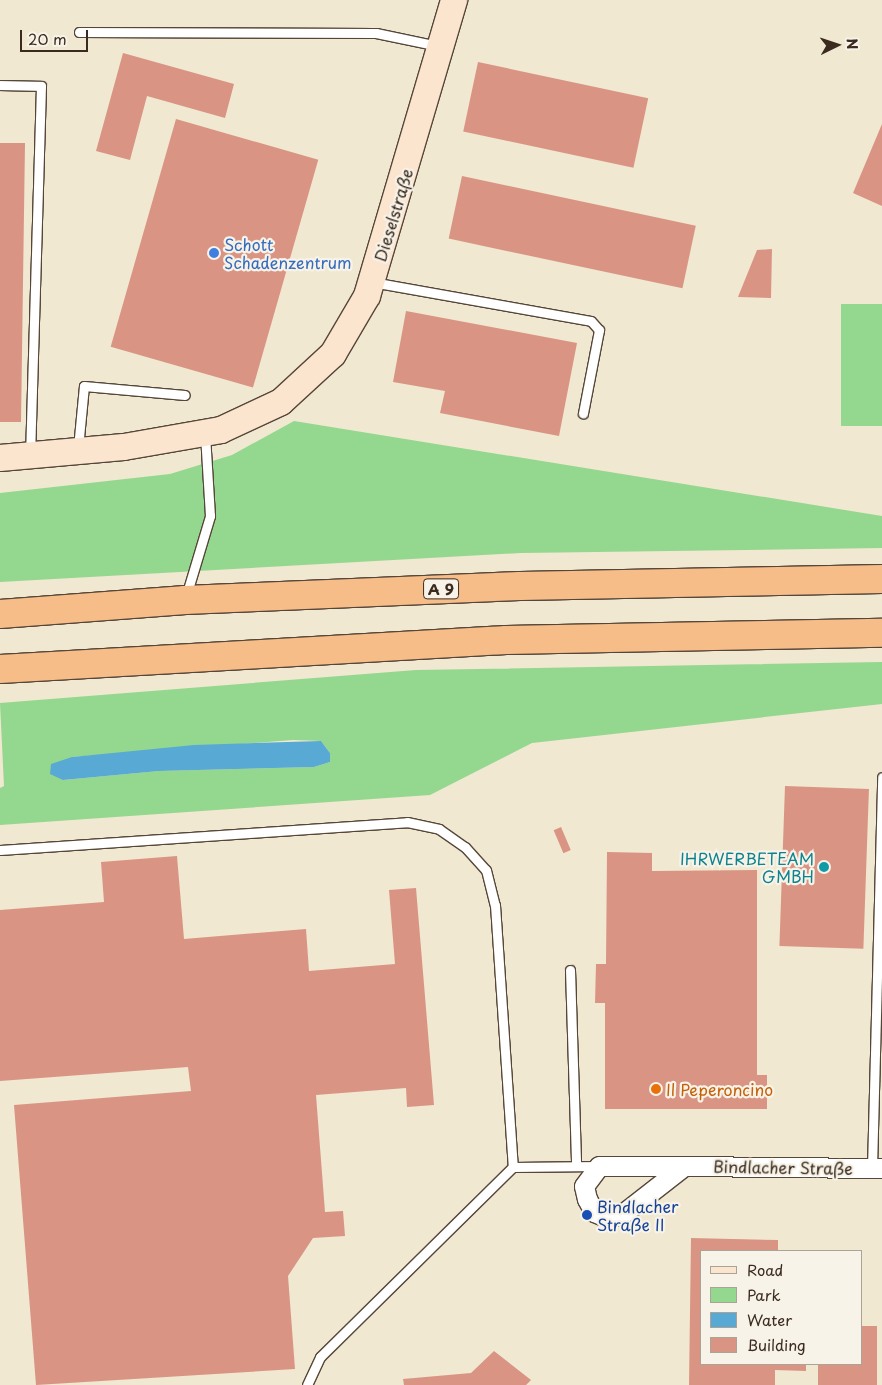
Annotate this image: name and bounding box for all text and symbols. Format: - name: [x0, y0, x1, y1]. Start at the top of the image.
- scale bar: [22, 20, 90, 52]
- north arrow: [812, 20, 862, 70]
- text: 20 m: [28, 27, 67, 50]
- text: N: [842, 38, 863, 50]
- street label: Dieselstraße: [370, 166, 416, 264]
- place label: Schott Schadenzentrum: [224, 234, 352, 272]
- marker: Schott Schadenzentrum: [208, 247, 220, 259]
- road number: A 9: [422, 576, 460, 602]
- place label: IHRWERBETEAM GMBH: [680, 848, 814, 886]
- marker: IHRWERBETEAM GMBH: [818, 861, 830, 873]
- place label: Il Peperoncino: [666, 1079, 773, 1099]
- marker: Il Peperoncino: [650, 1083, 662, 1095]
- street label: Bindlacher Straße: [713, 1156, 853, 1178]
- place label: Bindlacher Straße II: [597, 1196, 678, 1234]
- marker: Bindlacher Straße II: [581, 1209, 593, 1221]
- legend: [700, 1250, 862, 1365]
- text: Road: [747, 1258, 783, 1281]
- text: Park: [747, 1283, 781, 1306]
- text: Water: [747, 1308, 792, 1331]
- text: Building: [747, 1333, 806, 1356]

